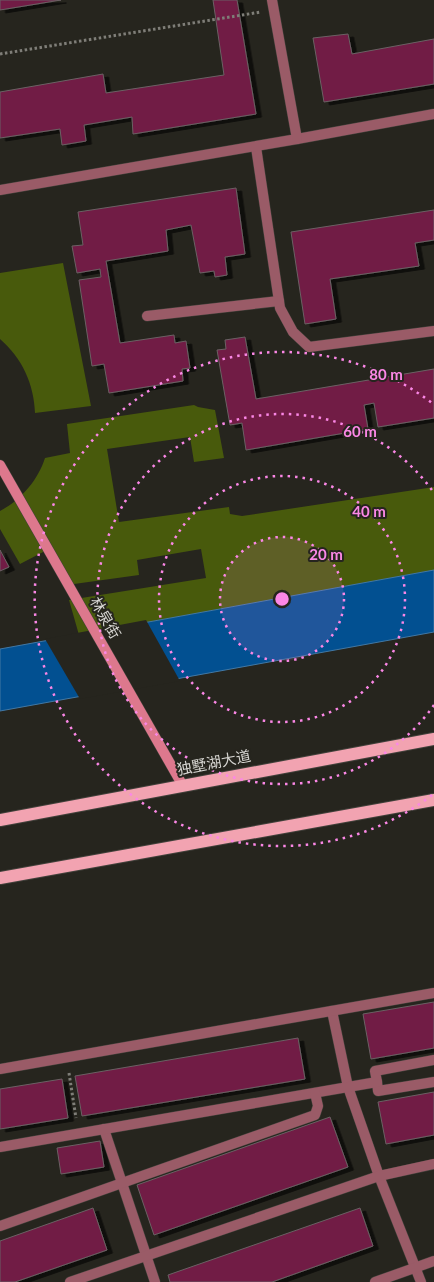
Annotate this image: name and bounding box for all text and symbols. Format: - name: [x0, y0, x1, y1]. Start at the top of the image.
- text: 80 m: [369, 365, 403, 383]
- text: 60 m: [343, 422, 377, 440]
- text: 40 m: [352, 502, 386, 520]
- text: 20 m: [309, 545, 343, 563]
- centre of rings: [273, 590, 291, 608]
- street label: 林泉街: [87, 594, 125, 641]
- street label: 独墅湖大道: [175, 746, 252, 778]

